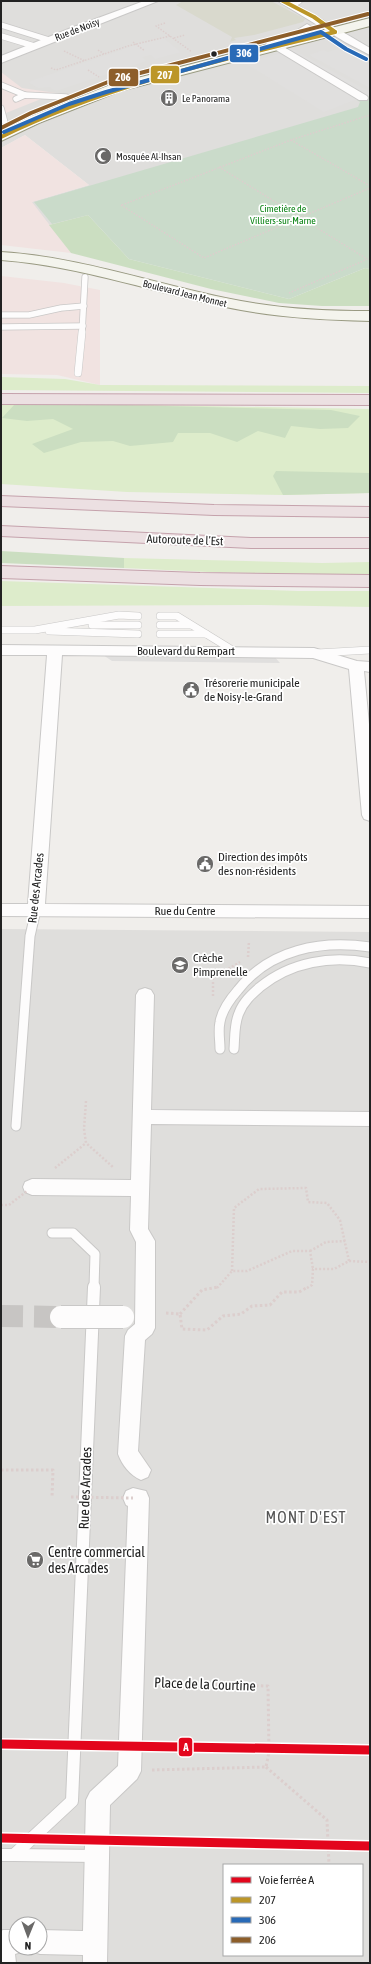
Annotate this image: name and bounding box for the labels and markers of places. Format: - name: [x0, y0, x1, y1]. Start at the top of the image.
- unlabelled marker: [209, 49, 219, 59]
- building icon: Le Panorama: [159, 88, 179, 108]
- place label: Le Panorama: [182, 93, 230, 104]
- mosque icon: Mosquée Al-Ihsan: [93, 146, 113, 166]
- place label: Mosquée Al-Ihsan: [116, 151, 182, 162]
- place label: Trésorerie municipale de Noisy-le-Grand: [204, 676, 300, 704]
- public building icon: Trésorerie municipale de Noisy-le-Grand: [181, 680, 201, 700]
- place label: Direction des impôts des non-résidents: [218, 850, 308, 878]
- public building icon: Direction des impôts des non-résidents: [195, 854, 215, 874]
- place label: Crèche Pimprenelle: [193, 951, 248, 979]
- school or university icon: Crèche Pimprenelle: [170, 955, 190, 975]
- place label: Centre commercial des Arcades: [48, 1544, 145, 1576]
- supermarket icon: Centre commercial des Arcades: [25, 1550, 45, 1570]

